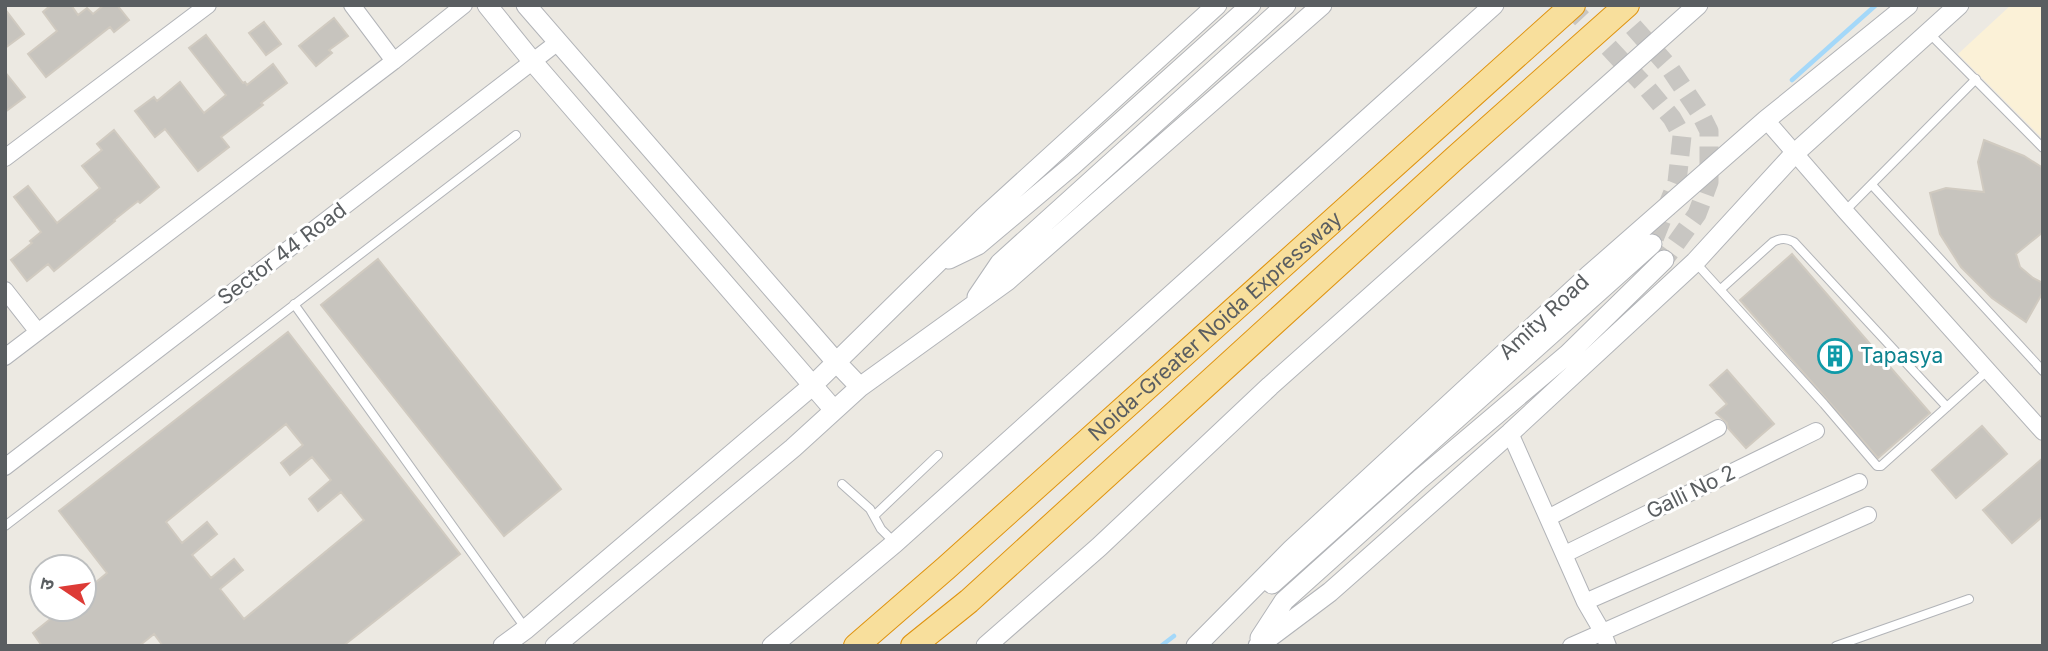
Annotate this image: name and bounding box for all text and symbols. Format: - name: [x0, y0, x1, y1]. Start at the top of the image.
- street label: Sector 44 Road: [212, 197, 351, 310]
- street label: Noida-Greater Noida Expressway: [1083, 206, 1347, 446]
- street label: Amity Road: [1494, 269, 1594, 365]
- building icon: Tapasya: [1816, 337, 1854, 375]
- place label: Tapasya: [1860, 343, 1943, 368]
- street label: Galli No 2: [1642, 459, 1739, 524]
- north arrow: [28, 553, 98, 623]
- text: उ: [34, 575, 60, 592]

